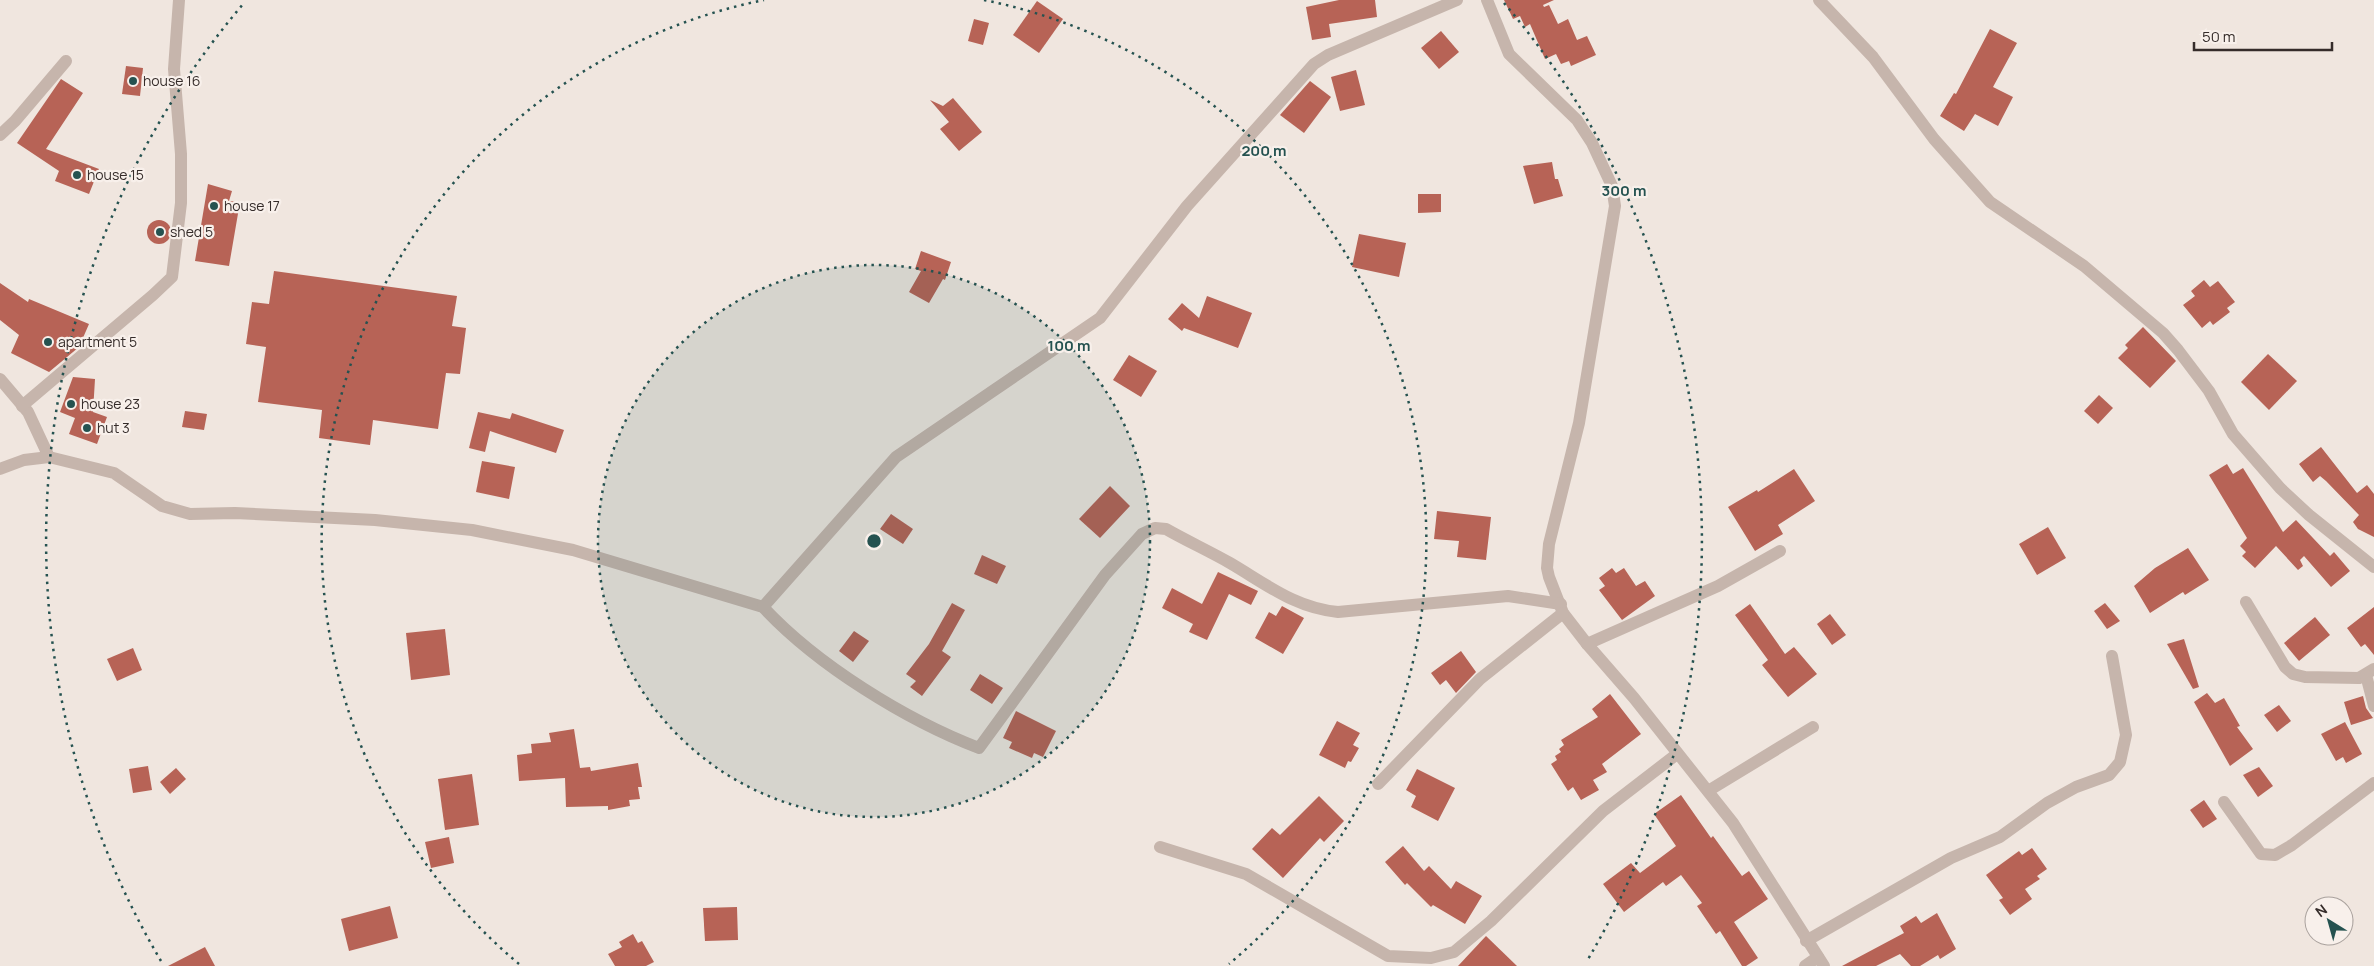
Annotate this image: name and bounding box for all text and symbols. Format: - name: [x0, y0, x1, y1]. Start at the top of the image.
- scale bar: [2194, 20, 2332, 52]
- text: 50 m: [2202, 26, 2236, 47]
- place label: house 16: [143, 71, 200, 90]
- marker: house 16: [127, 75, 139, 87]
- text: 200 m: [1241, 140, 1287, 161]
- place label: house 15: [87, 165, 144, 184]
- marker: house 15: [71, 169, 83, 181]
- text: 300 m: [1602, 180, 1646, 201]
- place label: house 17: [224, 196, 280, 215]
- marker: house 17: [208, 200, 220, 212]
- place label: shed 5: [170, 222, 213, 241]
- marker: shed 5: [154, 226, 166, 238]
- place label: apartment 5: [58, 332, 137, 351]
- text: 100 m: [1048, 335, 1090, 356]
- marker: apartment 5: [42, 336, 54, 348]
- place label: house 23: [81, 394, 140, 413]
- marker: house 23: [65, 398, 77, 410]
- place label: hut 3: [97, 418, 130, 437]
- marker: hut 3: [81, 422, 93, 434]
- centre of rings: [865, 532, 883, 550]
- north arrow: [2304, 896, 2354, 946]
- text: N: [2311, 900, 2331, 921]

